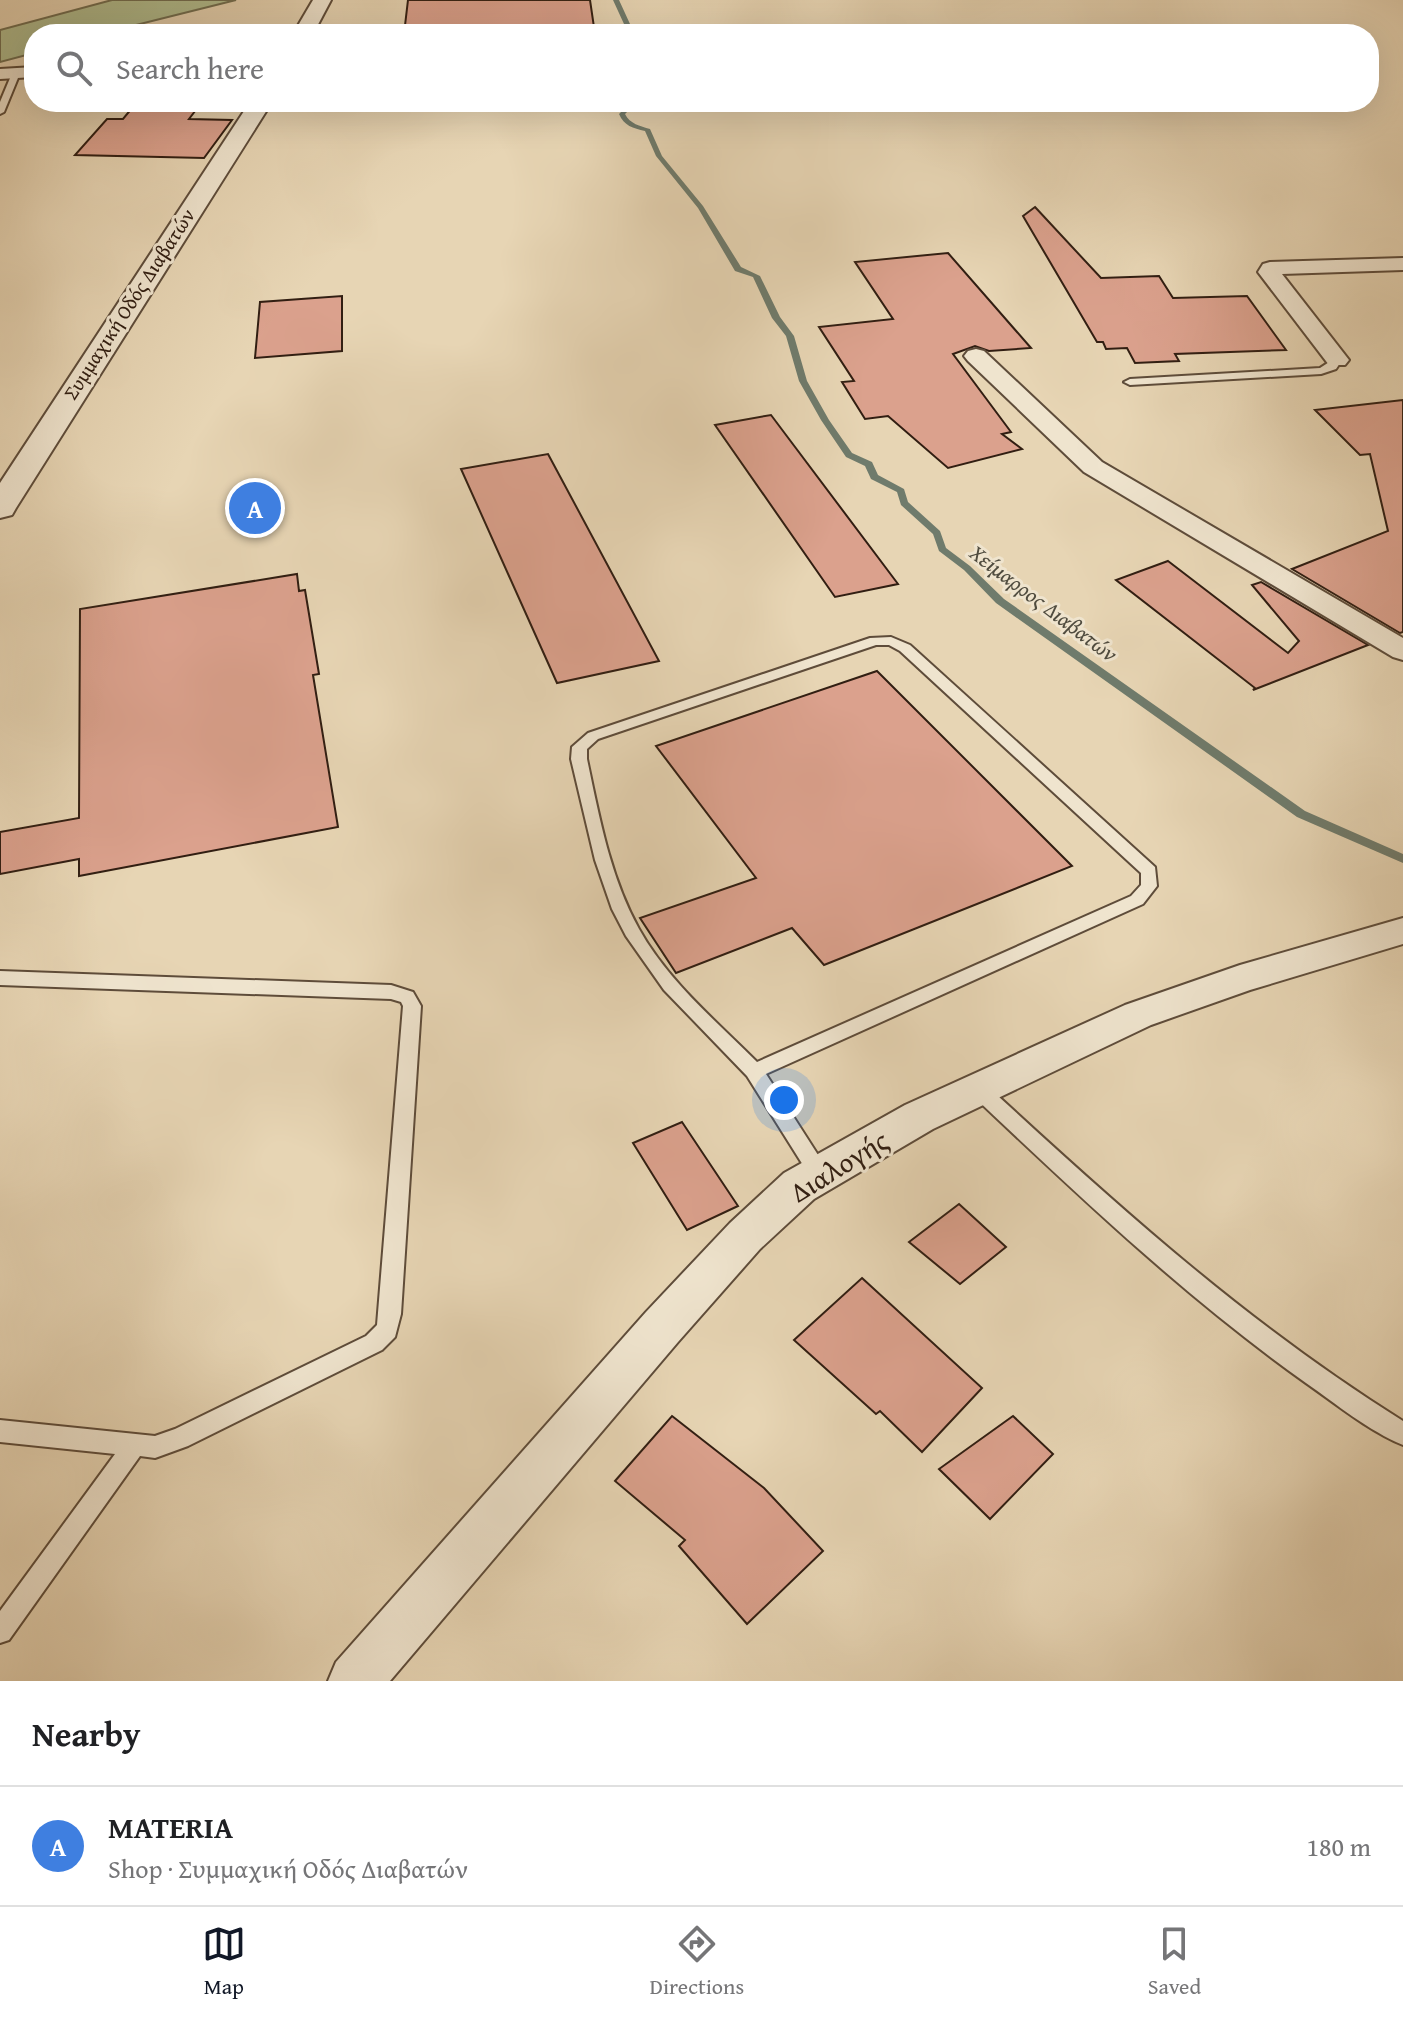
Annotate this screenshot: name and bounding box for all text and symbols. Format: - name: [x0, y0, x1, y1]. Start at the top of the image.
- search box: [24, 24, 1379, 112]
- icon: search: [52, 46, 96, 90]
- text: Search here: [116, 46, 264, 90]
- street label: Συμμαχική Οδός Διαβατών: [56, 202, 201, 405]
- pin: A: [229, 478, 281, 538]
- water label: Χείμαρρος Διαβατών: [962, 536, 1125, 669]
- your location: [764, 1080, 804, 1120]
- street label: Διαλογής: [782, 1119, 896, 1212]
- text: Nearby: [32, 1709, 141, 1758]
- text: MATERIA: [108, 1805, 233, 1849]
- text: A: [50, 1827, 66, 1866]
- text: 180 m: [1306, 1827, 1371, 1866]
- text: Shop · Συμμαχική Οδός Διαβατών: [108, 1849, 468, 1888]
- tab: Map: [202, 1922, 246, 2002]
- tab: Directions: [650, 1922, 744, 2002]
- tab: Saved: [1148, 1922, 1201, 2002]

